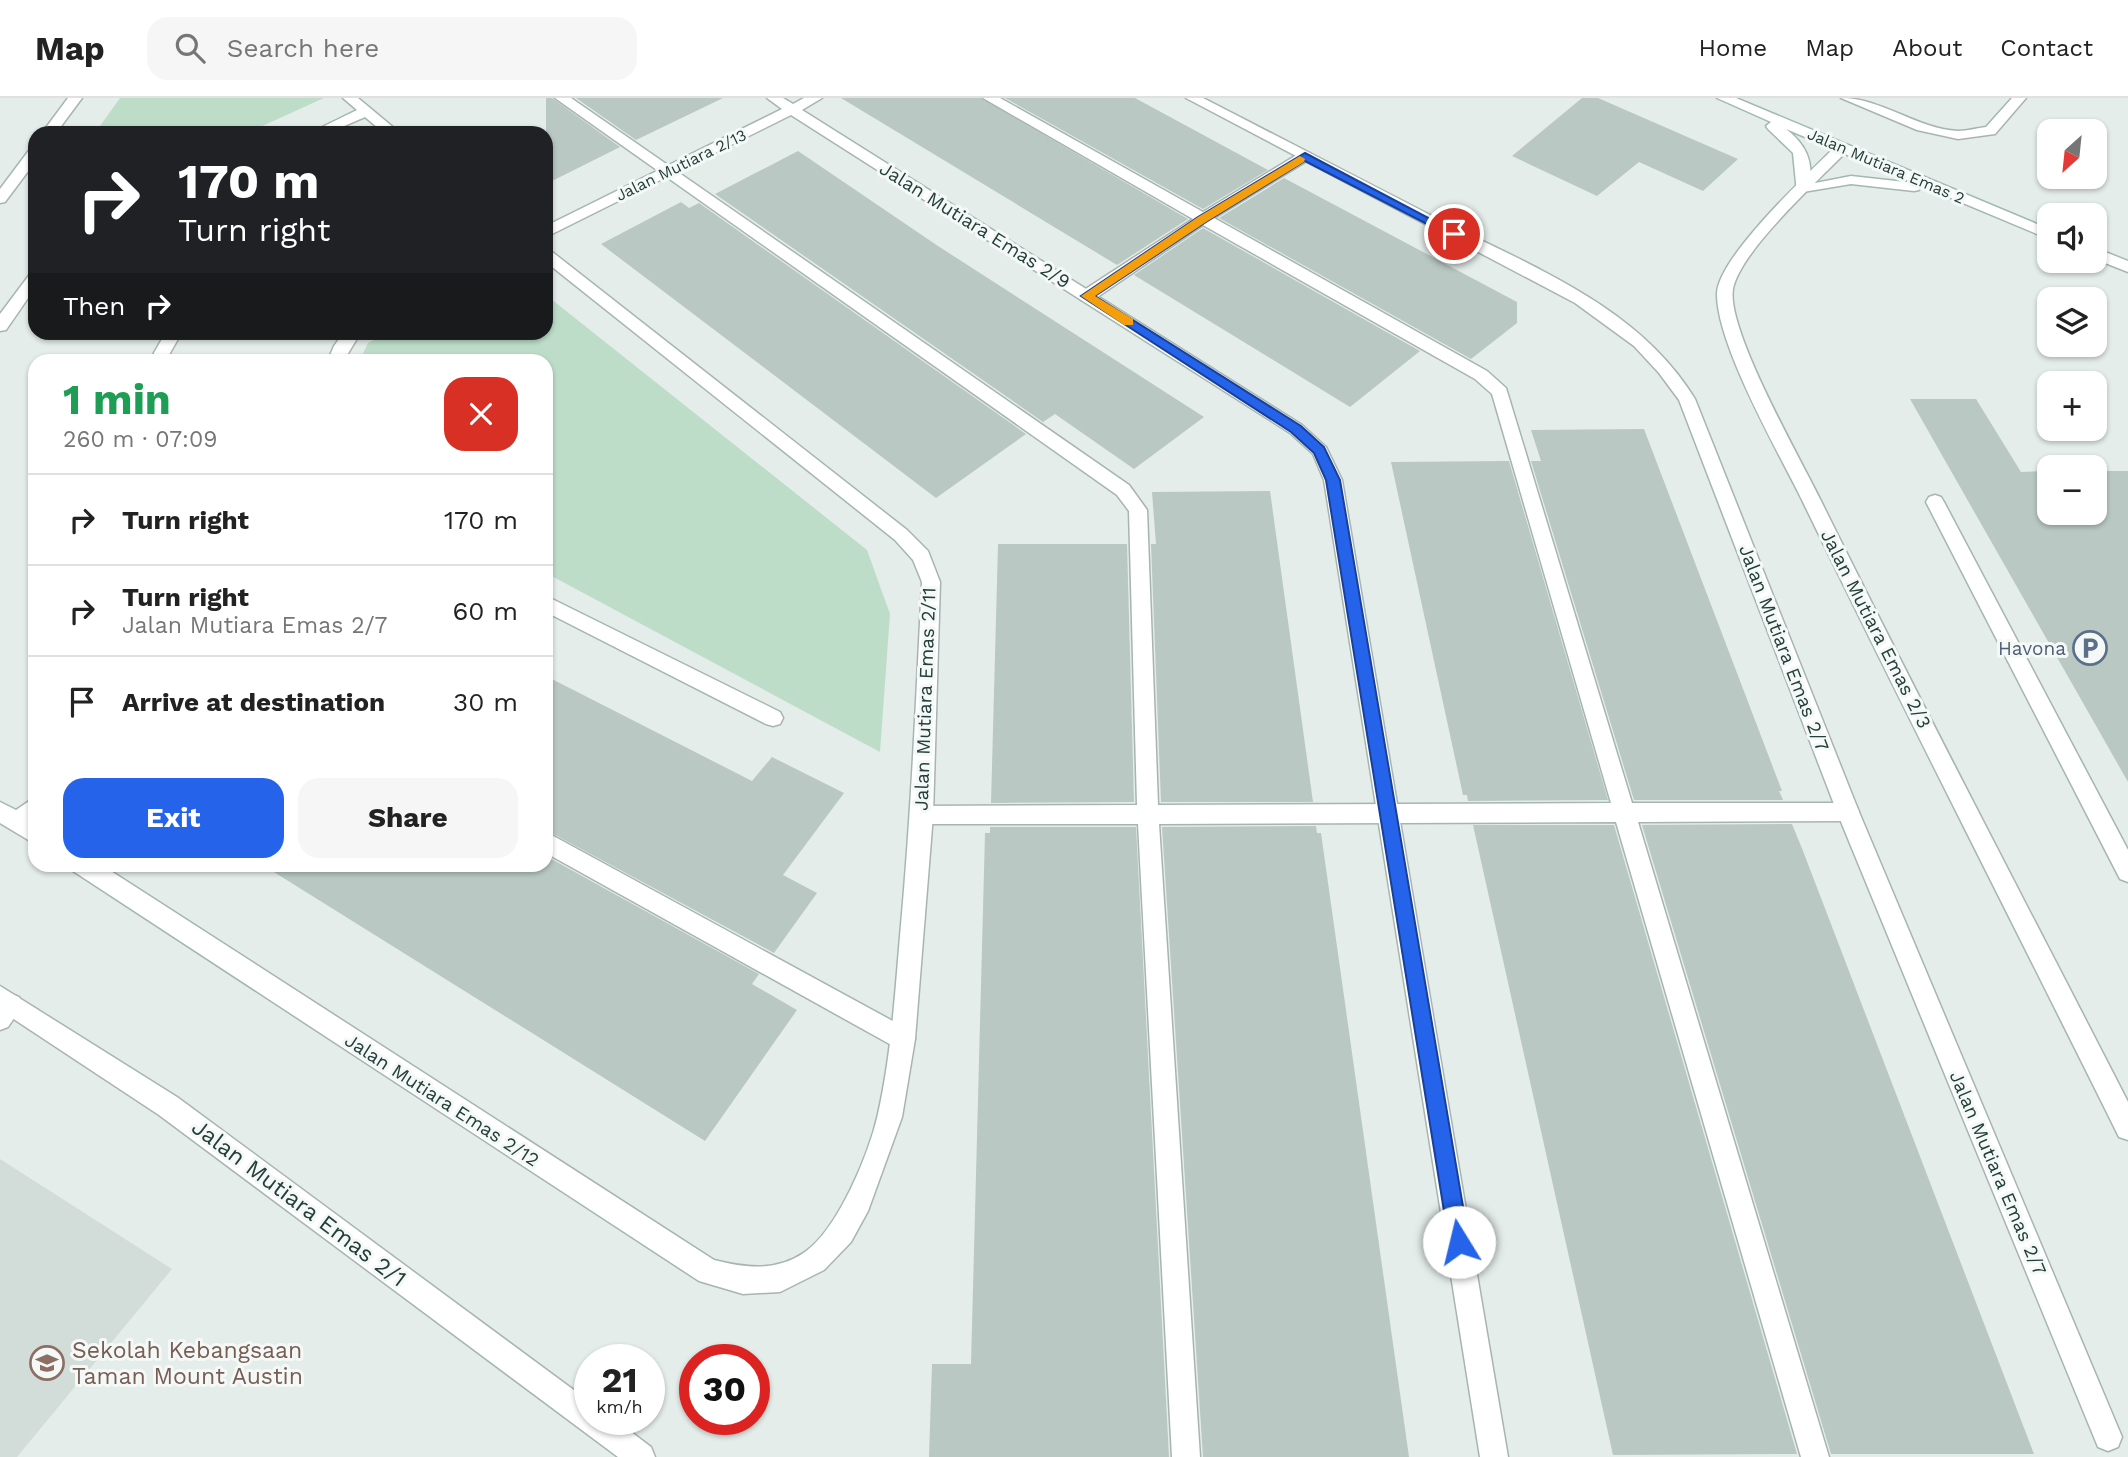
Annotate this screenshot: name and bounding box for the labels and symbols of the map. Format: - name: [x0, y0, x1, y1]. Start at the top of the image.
- north arrow: [2037, 119, 2107, 189]
- street label: Jalan Mutiara Emas 2: [1805, 124, 1967, 208]
- street label: Jalan Mutiara 2/13: [613, 125, 749, 205]
- street label: Jalan Mutiara Emas 2/9: [875, 157, 1075, 293]
- pin: [1424, 204, 1484, 264]
- street label: Jalan Mutiara Emas 2/3: [1816, 526, 1936, 732]
- street label: Jalan Mutiara Emas 2/7: [1734, 541, 1834, 755]
- street label: Jalan Mutiara Emas 2/11: [910, 587, 940, 811]
- parking icon: Havona: [2071, 629, 2109, 667]
- place label: Havona: [1998, 637, 2066, 660]
- street label: Jalan Mutiara Emas 2/12: [340, 1028, 544, 1172]
- street label: Jalan Mutiara Emas 2/7: [1945, 1068, 2051, 1278]
- street label: Jalan Mutiara Emas 2/1: [186, 1114, 412, 1292]
- position arrow: [1422, 1205, 1496, 1279]
- place label: Sekolah Kebangsaan Taman Mount Austin: [72, 1337, 303, 1390]
- school or university icon: Sekolah Kebangsaan Taman Mount Austin: [28, 1344, 66, 1382]
- speed limit sign: 30: [679, 1344, 770, 1435]

